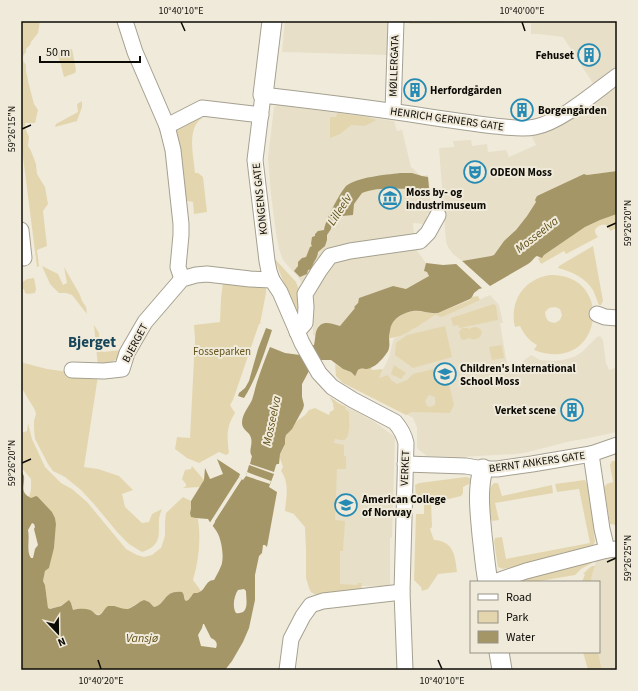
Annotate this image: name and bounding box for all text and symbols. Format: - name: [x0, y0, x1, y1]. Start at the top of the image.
- text: 10°40'10"E: [158, 4, 204, 18]
- text: 10°40'00"E: [499, 4, 545, 18]
- street label: MØLLERGATA: [385, 35, 403, 97]
- scale bar: [40, 38, 140, 64]
- building icon: Fehuset: [576, 42, 602, 68]
- text: 50 m: [46, 44, 70, 61]
- place label: Fehuset: [536, 48, 575, 63]
- building icon: Herfordgården: [402, 77, 428, 103]
- place label: Herfordgården: [430, 83, 502, 98]
- building icon: Borgengården: [509, 97, 535, 123]
- place label: Borgengården: [538, 103, 607, 118]
- street label: HENRICH GERNERS GATE: [389, 104, 505, 134]
- text: 59°26'15"N: [5, 106, 19, 152]
- theatre icon: ODEON Moss: [462, 159, 488, 185]
- street label: KONGENS GATE: [249, 162, 271, 236]
- place label: ODEON Moss: [490, 165, 552, 180]
- museum icon: Moss by- og industrimuseum: [377, 185, 403, 211]
- place label: Moss by- og industrimuseum: [406, 185, 486, 213]
- water label: Lilleelv: [324, 191, 357, 229]
- text: 59°26'20"N: [621, 200, 635, 246]
- water label: Mosseelva: [512, 212, 563, 257]
- street label: BJERGET: [118, 321, 152, 365]
- district label: Bjerget: [68, 332, 116, 353]
- park label: Fosseparken: [193, 344, 251, 359]
- school or university icon: Children's International School Moss: [432, 361, 458, 387]
- place label: Children's International School Moss: [460, 361, 577, 389]
- water label: Mosseelva: [258, 394, 286, 447]
- building icon: Verket scene: [559, 397, 585, 423]
- place label: Verket scene: [494, 403, 556, 418]
- text: 59°26'20"N: [5, 440, 19, 486]
- street label: BERNT ANKERS GATE: [488, 448, 586, 476]
- street label: VERKET: [397, 450, 413, 486]
- school or university icon: American College of Norway: [333, 492, 359, 518]
- place label: American College of Norway: [361, 492, 446, 520]
- text: 59°26'25"N: [621, 535, 635, 581]
- legend: [470, 581, 600, 653]
- text: Road: [506, 589, 532, 606]
- text: Park: [506, 609, 528, 626]
- north arrow: [38, 613, 78, 653]
- text: Water: [506, 629, 536, 646]
- water label: Vansjø: [126, 630, 159, 647]
- text: N: [55, 633, 68, 650]
- text: 10°40'20"E: [78, 674, 124, 688]
- text: 10°40'10"E: [419, 674, 465, 688]

